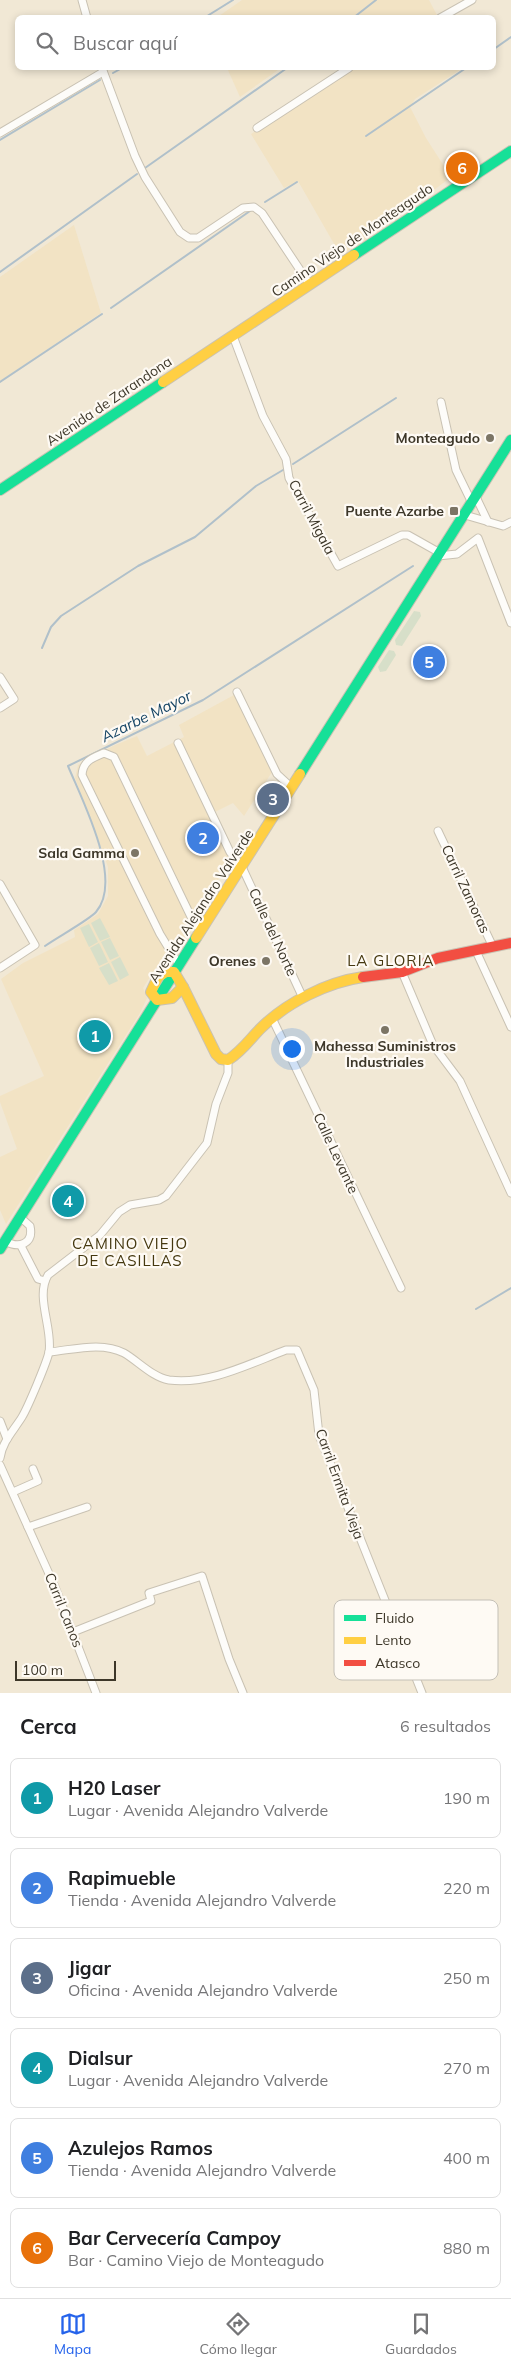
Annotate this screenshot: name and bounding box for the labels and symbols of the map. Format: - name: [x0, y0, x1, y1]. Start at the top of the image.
- pin: 6: [446, 149, 478, 187]
- street label: Camino Viejo de Monteagudo: [268, 179, 436, 301]
- street label: Avenida de Zarandona: [43, 352, 175, 450]
- place label: Monteagudo: [395, 429, 480, 447]
- marker: Monteagudo: [484, 432, 496, 444]
- street label: Carril Migala: [285, 477, 339, 557]
- place label: Puente Azarbe: [345, 502, 444, 520]
- marker: Puente Azarbe: [448, 505, 460, 517]
- pin: 5: [413, 643, 445, 681]
- water label: Azarbe Mayor: [97, 686, 195, 746]
- pin: 3: [257, 780, 289, 818]
- pin: 2: [187, 819, 219, 857]
- street label: Avenida Alejandro Valverde: [145, 826, 257, 986]
- street label: Carril Zamoras: [438, 842, 494, 936]
- place label: Sala Gamma: [38, 844, 125, 862]
- marker: Sala Gamma: [129, 847, 141, 859]
- street label: Calle del Norte: [245, 885, 301, 979]
- district label: LA GLORIA: [347, 951, 435, 970]
- place label: Orenes: [209, 952, 256, 970]
- marker: Orenes: [260, 955, 272, 967]
- pin: 1: [79, 1017, 111, 1055]
- marker: Mahessa Suministros Industriales: [379, 1024, 391, 1036]
- your location: [279, 1036, 305, 1062]
- place label: Mahessa Suministros Industriales: [314, 1037, 456, 1071]
- street label: Calle Levante: [309, 1110, 363, 1196]
- pin: 4: [52, 1182, 84, 1220]
- district label: CAMINO VIEJO DE CASILLAS: [72, 1234, 188, 1270]
- street label: Carril Ermita Vieja: [312, 1426, 368, 1542]
- street label: Carril Canos: [41, 1570, 87, 1650]
- legend: [334, 1600, 498, 1680]
- text: Fluido: [375, 1609, 414, 1627]
- text: Lento: [375, 1631, 411, 1649]
- text: Atasco: [375, 1654, 420, 1672]
- scale bar: [15, 1658, 116, 1681]

